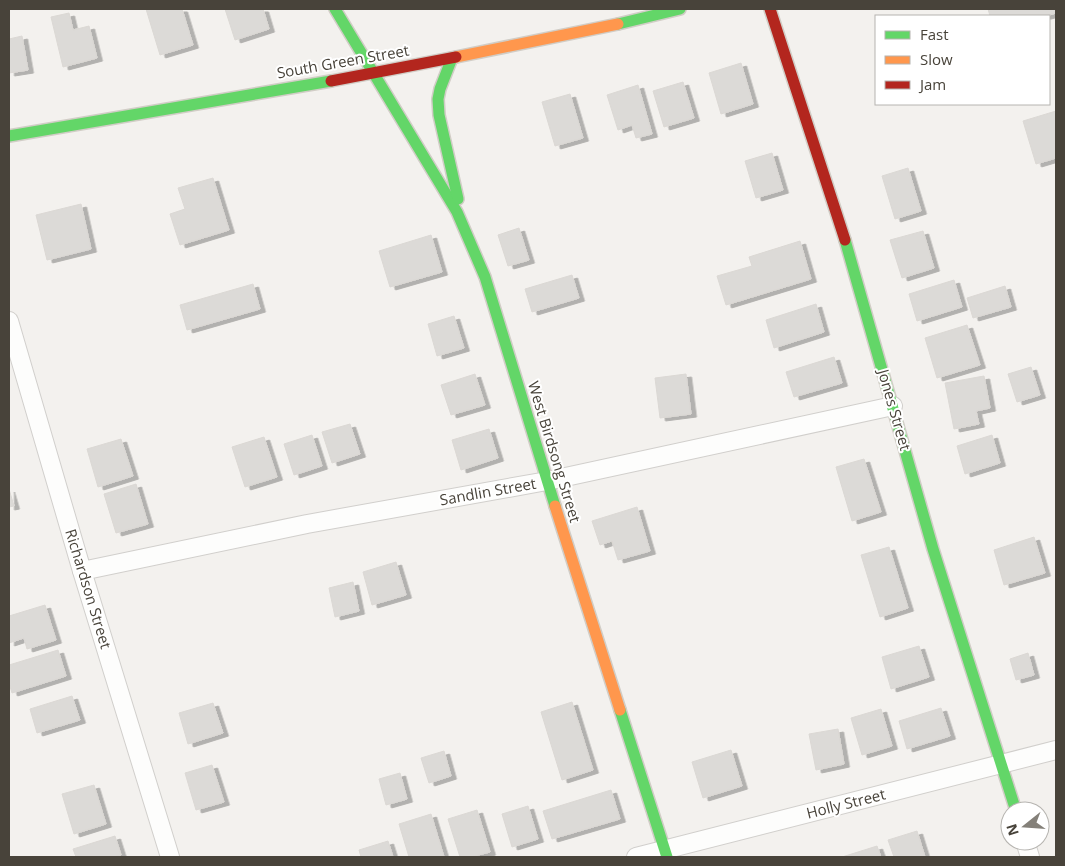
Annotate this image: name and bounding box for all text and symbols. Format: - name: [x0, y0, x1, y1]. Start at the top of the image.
- legend: [875, 15, 1050, 105]
- text: Fast: [920, 24, 949, 44]
- street label: South Green Street: [275, 40, 410, 82]
- text: Slow: [920, 49, 953, 69]
- text: Jam: [918, 74, 946, 94]
- street label: Jones Street: [873, 365, 916, 453]
- street label: West Birdsong Street: [524, 379, 586, 525]
- street label: Sandlin Street: [438, 473, 538, 509]
- street label: Richardson Street: [61, 526, 117, 651]
- street label: Holly Street: [804, 784, 887, 823]
- north arrow: [1000, 801, 1050, 851]
- text: N: [1001, 822, 1023, 838]

